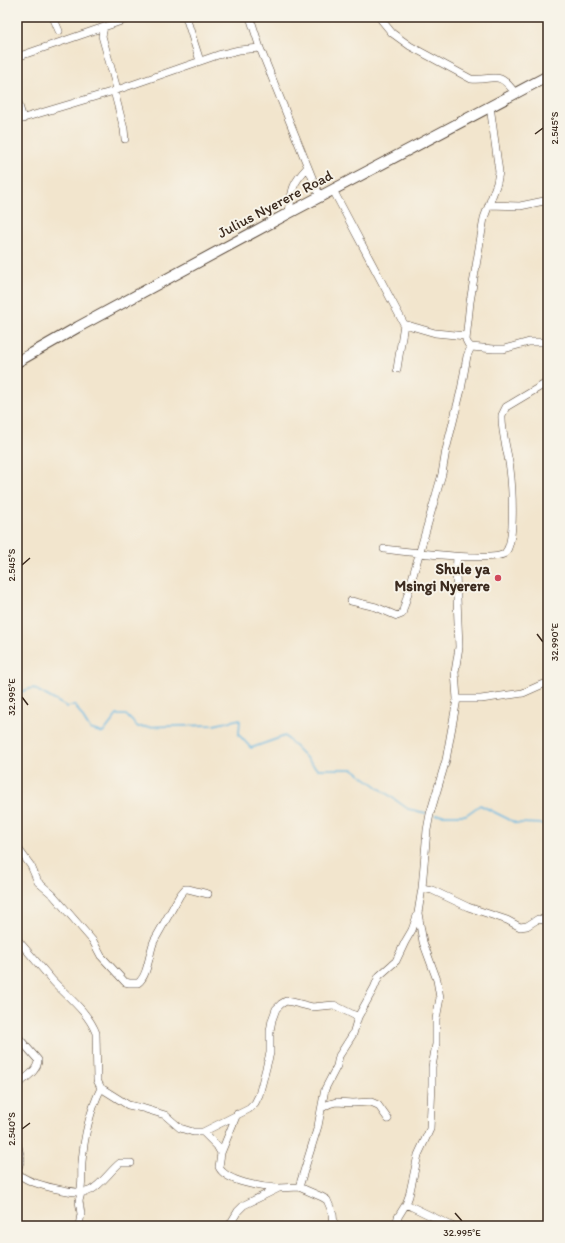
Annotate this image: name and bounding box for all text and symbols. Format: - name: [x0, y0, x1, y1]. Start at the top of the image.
- text: 2.545°S: [548, 111, 561, 144]
- street label: Julius Nyerere Road: [214, 166, 336, 242]
- text: 2.545°S: [5, 548, 18, 581]
- place label: Shule ya Msingi Nyerere: [395, 560, 490, 596]
- marker: Shule ya Msingi Nyerere: [493, 573, 503, 583]
- text: 32.990°E: [548, 622, 561, 661]
- text: 32.995°E: [5, 678, 18, 716]
- text: 2.540°S: [5, 1112, 18, 1146]
- text: 32.995°E: [443, 1226, 481, 1239]

